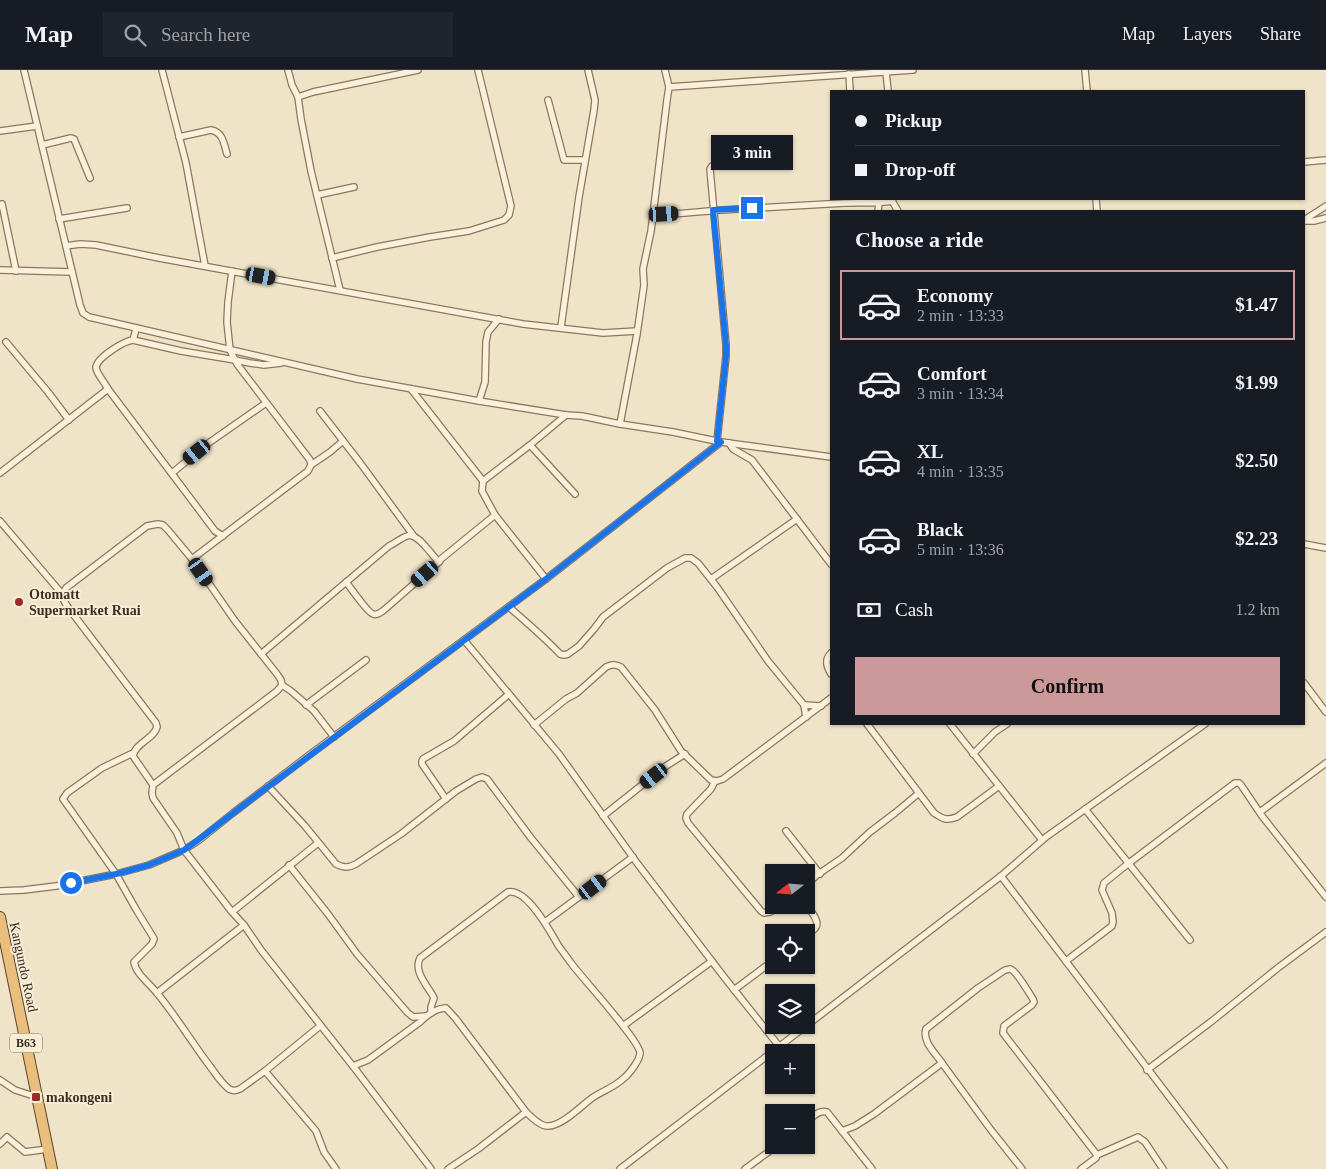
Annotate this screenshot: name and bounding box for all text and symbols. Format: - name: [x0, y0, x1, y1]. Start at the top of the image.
- search box: [103, 12, 453, 57]
- text: Map: [25, 21, 73, 47]
- icon: search: [121, 21, 149, 49]
- text: Search here: [161, 24, 250, 45]
- text: Map: [1122, 24, 1155, 44]
- text: Layers: [1183, 24, 1232, 44]
- text: Share: [1260, 24, 1301, 44]
- text: Pickup: [885, 110, 942, 131]
- callout: 3 min: [711, 136, 793, 170]
- text: 3 min: [733, 144, 771, 161]
- text: Drop-off: [885, 159, 955, 180]
- route end: [741, 197, 763, 219]
- car: [648, 206, 679, 222]
- text: Choose a ride: [855, 227, 983, 252]
- car: [244, 266, 277, 286]
- icon: car: [857, 283, 902, 328]
- text: Economy: [917, 285, 993, 306]
- text: $1.47: [1235, 294, 1278, 315]
- text: 2 min · 13:33: [917, 307, 1004, 324]
- icon: car: [857, 361, 902, 406]
- text: Comfort: [917, 363, 987, 384]
- text: $1.99: [1235, 372, 1278, 393]
- text: 3 min · 13:34: [917, 385, 1004, 402]
- car: [180, 437, 213, 467]
- icon: car: [857, 439, 902, 484]
- text: XL: [917, 441, 943, 462]
- text: $2.50: [1235, 450, 1278, 471]
- text: 4 min · 13:35: [917, 463, 1004, 480]
- icon: car: [857, 517, 902, 562]
- text: Black: [917, 519, 963, 540]
- text: $2.23: [1235, 528, 1278, 549]
- text: 5 min · 13:36: [917, 541, 1004, 558]
- car: [186, 555, 215, 589]
- car: [408, 558, 441, 590]
- place label: Otomatt Supermarket Ruai: [29, 587, 141, 618]
- marker: Otomatt Supermarket Ruai: [13, 596, 25, 608]
- icon: cash: [855, 596, 883, 624]
- text: Cash: [895, 599, 933, 620]
- text: 1.2 km: [1236, 601, 1280, 618]
- button: Confirm: [855, 657, 1280, 715]
- car: [637, 761, 670, 791]
- north arrow: [765, 864, 815, 914]
- map controls: [765, 864, 815, 1154]
- route start: [60, 872, 82, 894]
- car: [576, 872, 609, 902]
- street label: Kangundo Road: [7, 921, 40, 1013]
- button: locate: [765, 924, 815, 974]
- button: layers: [765, 984, 815, 1034]
- road number: B63: [10, 1034, 42, 1052]
- button: +: [765, 1044, 815, 1094]
- place label: makongeni: [46, 1090, 112, 1105]
- marker: makongeni: [30, 1091, 42, 1103]
- button: −: [765, 1104, 815, 1154]

